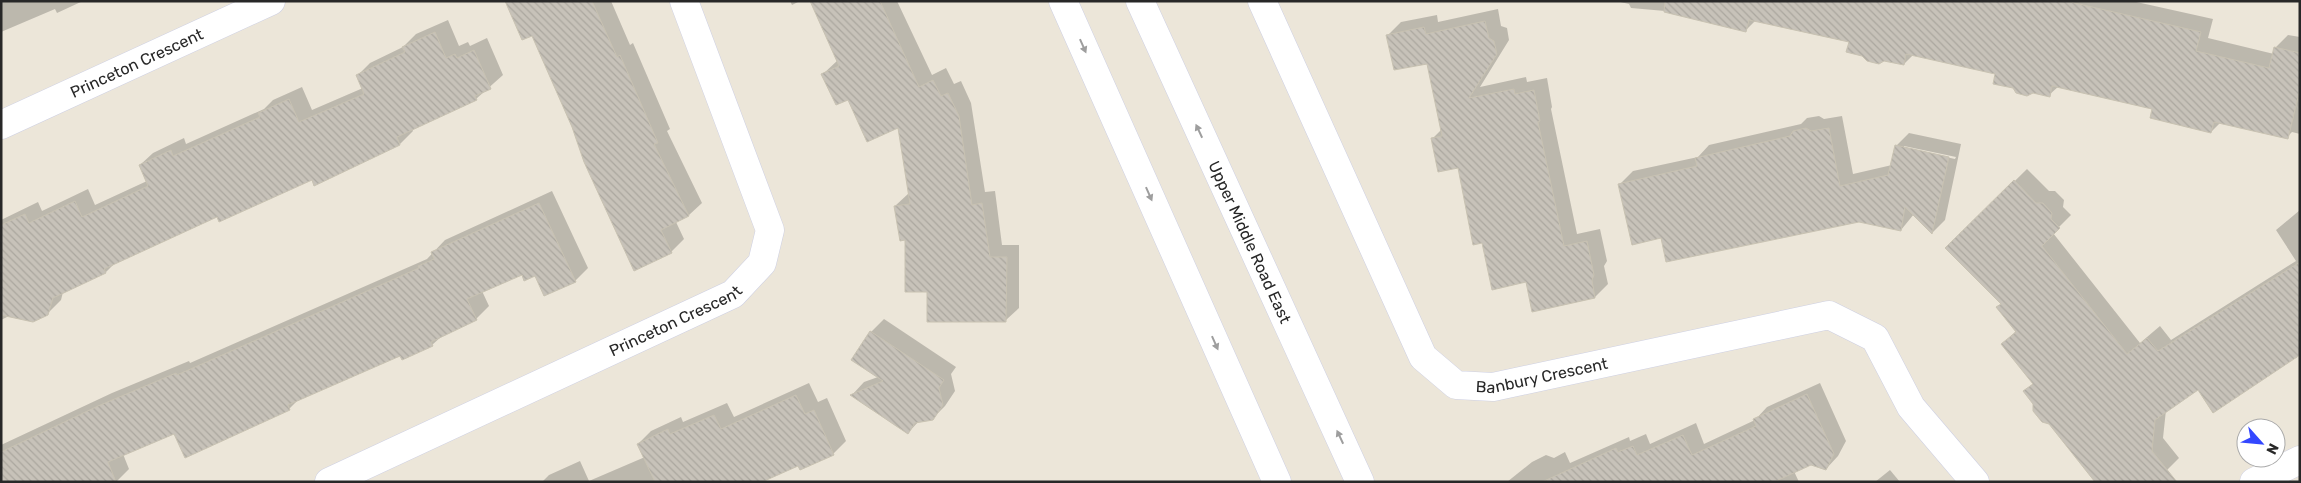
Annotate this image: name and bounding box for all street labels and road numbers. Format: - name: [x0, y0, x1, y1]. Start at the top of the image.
- street label: Princeton Crescent: [67, 25, 206, 102]
- street label: Upper Middle Road East: [1204, 158, 1295, 326]
- street label: Princeton Crescent: [606, 282, 746, 360]
- street label: Banbury Crescent: [1475, 354, 1610, 397]

